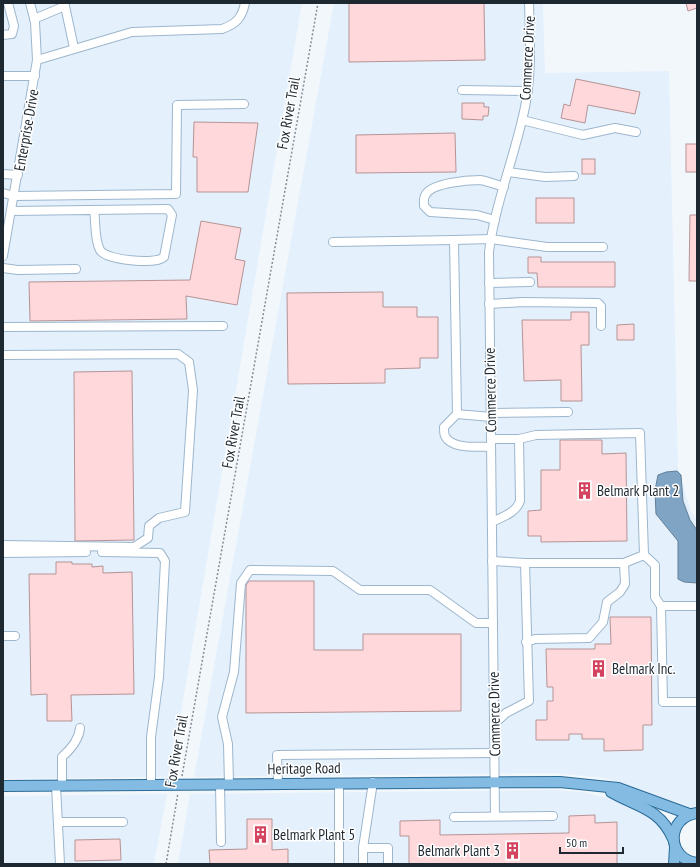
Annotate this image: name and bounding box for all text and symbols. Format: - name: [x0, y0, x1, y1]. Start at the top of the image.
- street label: Commerce Drive: [515, 15, 539, 101]
- street label: Fox River Trail: [272, 75, 304, 151]
- street label: Enterprise Drive: [9, 88, 43, 172]
- street label: Commerce Drive: [480, 348, 500, 432]
- street label: Fox River Trail: [217, 394, 249, 470]
- building icon: Belmark Plant 2: [574, 480, 594, 500]
- place label: Belmark Plant 2: [597, 481, 679, 500]
- building icon: Belmark Inc.: [589, 658, 609, 678]
- place label: Belmark Inc.: [612, 659, 676, 678]
- street label: Commerce Drive: [484, 672, 504, 756]
- street label: Fox River Trail: [160, 713, 192, 789]
- street label: Heritage Road: [267, 758, 341, 778]
- building icon: Belmark Plant 5: [250, 824, 270, 844]
- place label: Belmark Plant 5: [273, 825, 355, 844]
- scale bar: [560, 829, 623, 855]
- text: 50 m: [566, 835, 587, 850]
- building icon: Belmark Plant 3: [503, 840, 523, 860]
- place label: Belmark Plant 3: [418, 841, 500, 860]

